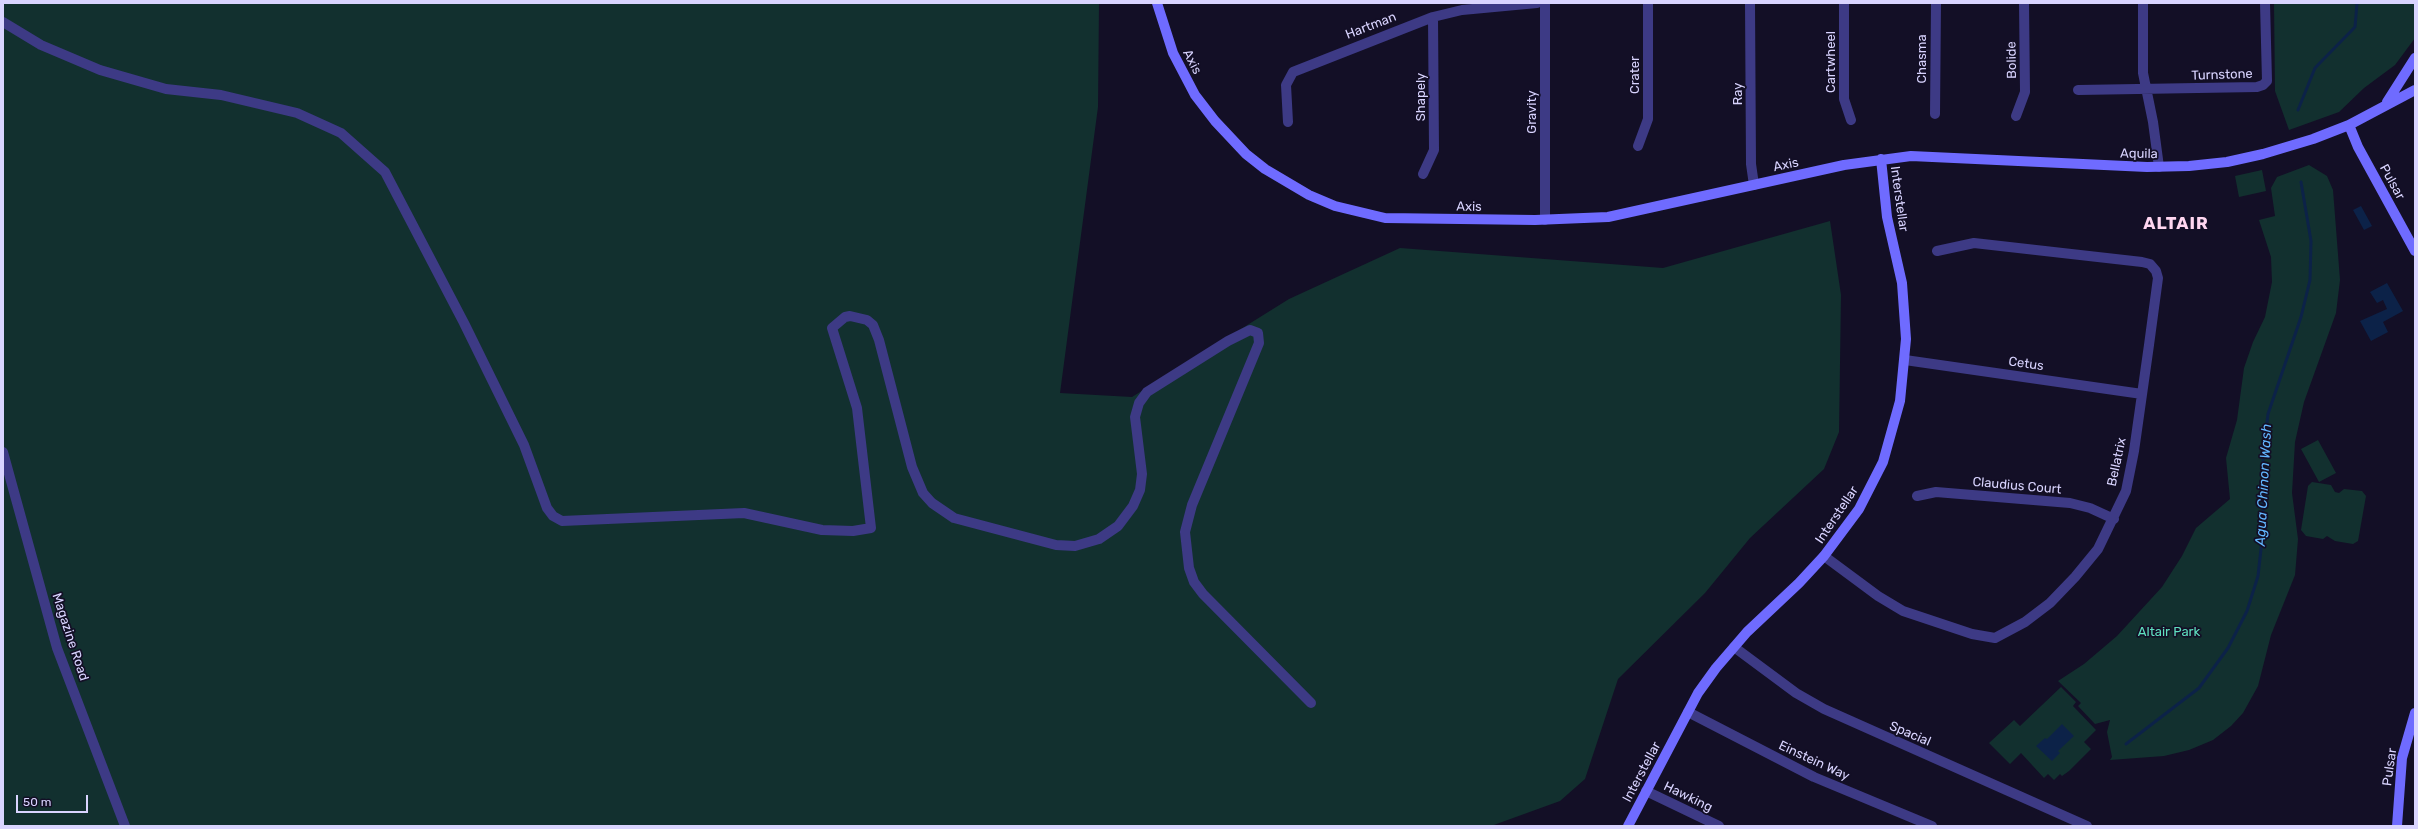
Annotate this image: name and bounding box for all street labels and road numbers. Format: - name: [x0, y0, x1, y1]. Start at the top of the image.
- street label: Hartman: [1343, 9, 1399, 43]
- street label: Cartwheel: [1823, 31, 1839, 93]
- street label: Chasma: [1914, 34, 1930, 84]
- street label: Bolide: [2004, 41, 2020, 79]
- street label: Axis: [1179, 47, 1205, 77]
- street label: Crater: [1627, 56, 1643, 94]
- street label: Turnstone: [2191, 66, 2253, 84]
- street label: Shapely: [1413, 73, 1429, 121]
- street label: Ray: [1730, 83, 1746, 105]
- street label: Gravity: [1524, 90, 1540, 134]
- street label: Aquila: [2120, 146, 2158, 162]
- street label: Axis: [1772, 155, 1800, 175]
- street label: Pulsar: [2376, 162, 2408, 202]
- street label: Interstellar: [1887, 165, 1911, 233]
- street label: Axis: [1456, 199, 1482, 215]
- street label: Cetus: [2007, 354, 2045, 374]
- street label: Bellatrix: [2104, 436, 2130, 488]
- street label: Claudius Court: [1972, 474, 2062, 498]
- street label: Interstellar: [1812, 483, 1862, 547]
- street label: Magazine Road: [48, 591, 92, 683]
- street label: Spacial: [1887, 718, 1933, 750]
- street label: Einstein Way: [1776, 738, 1852, 784]
- street label: Interstellar: [1620, 739, 1664, 805]
- street label: Pulsar: [2380, 747, 2400, 787]
- street label: Hawking: [1661, 779, 1715, 815]

